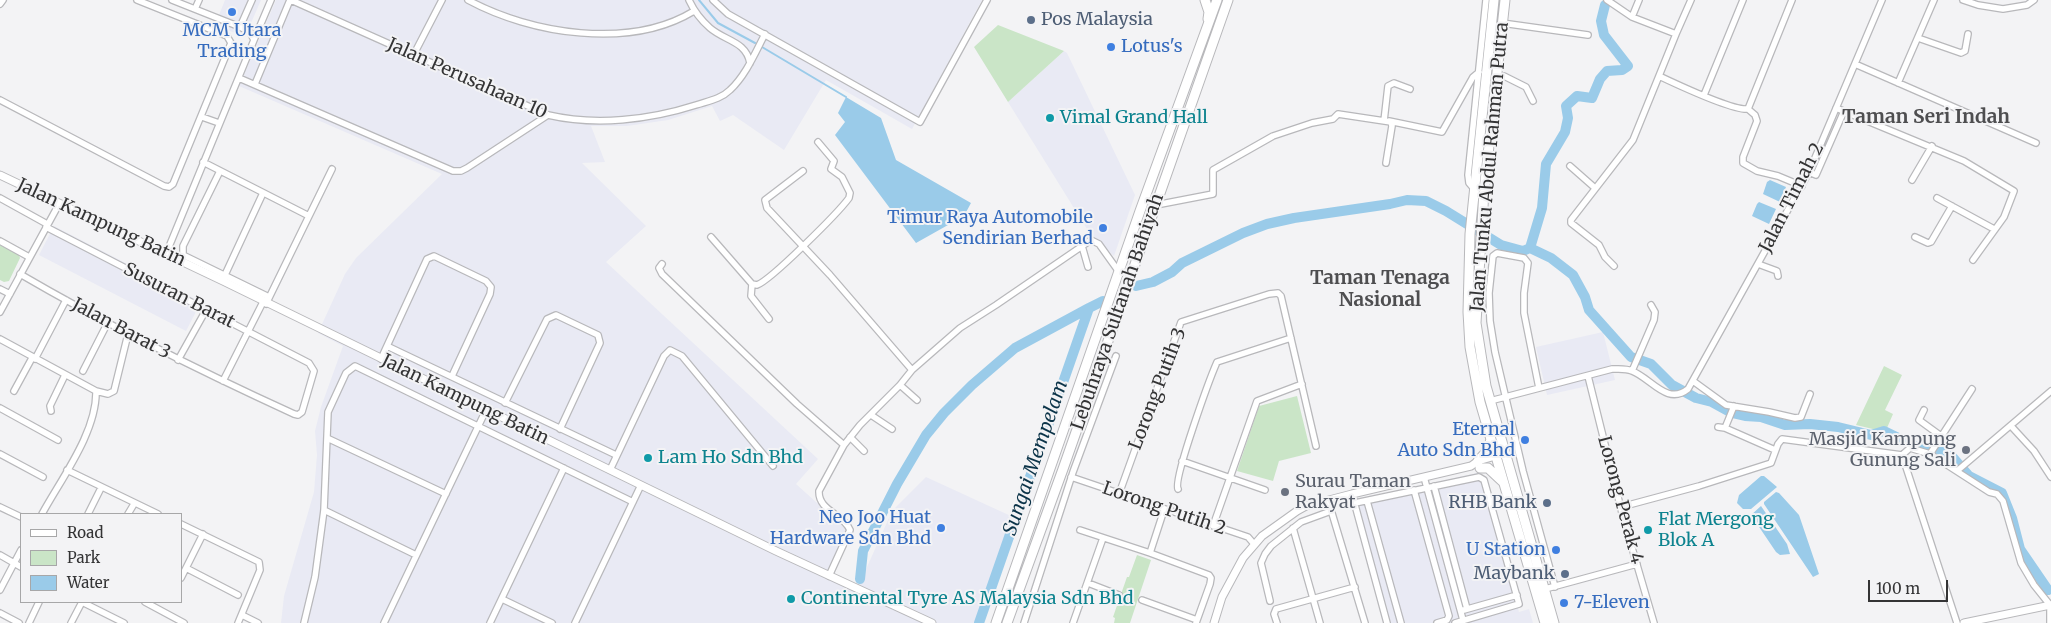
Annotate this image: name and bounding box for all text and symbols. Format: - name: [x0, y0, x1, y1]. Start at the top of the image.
- marker: MCM Utara Trading: [226, 6, 238, 18]
- place label: Pos Malaysia: [1041, 9, 1153, 31]
- marker: Pos Malaysia: [1025, 14, 1037, 26]
- place label: MCM Utara Trading: [183, 20, 281, 62]
- street label: Jalan Tunku Abdul Rahman Putra: [1467, 21, 1513, 313]
- street label: Jalan Perusahaan 10: [384, 34, 550, 124]
- place label: Lotus's: [1121, 36, 1183, 58]
- marker: Lotus's: [1105, 41, 1117, 53]
- place label: Vimal Grand Hall: [1060, 107, 1208, 129]
- district label: Taman Seri Indah: [1842, 107, 2010, 129]
- marker: Vimal Grand Hall: [1044, 112, 1056, 124]
- street label: Jalan Timah 2: [1755, 140, 1829, 256]
- street label: Jalan Kampung Batin: [13, 174, 189, 272]
- street label: Lebuhraya Sultanah Bahiyah: [1067, 191, 1169, 433]
- place label: Timur Raya Automobile Sendirian Berhad: [887, 207, 1093, 250]
- marker: Timur Raya Automobile Sendirian Berhad: [1097, 222, 1109, 234]
- street label: Susuran Barat: [120, 259, 238, 333]
- district label: Taman Tenaga Nasional: [1310, 268, 1450, 312]
- street label: Jalan Barat 3: [68, 294, 174, 364]
- street label: Lorong Putih 3: [1125, 325, 1191, 453]
- street label: Jalan Kampung Batin: [378, 350, 552, 450]
- water label: Sungai Mempelam: [999, 378, 1073, 538]
- place label: Eternal Auto Sdn Bhd: [1397, 419, 1515, 462]
- place label: Masjid Kampung Gunung Sali: [1809, 429, 1956, 472]
- marker: Eternal Auto Sdn Bhd: [1519, 434, 1531, 446]
- street label: Lorong Perak 4: [1593, 434, 1647, 566]
- marker: Masjid Kampung Gunung Sali: [1960, 444, 1972, 456]
- place label: Lam Ho Sdn Bhd: [658, 447, 803, 469]
- marker: Lam Ho Sdn Bhd: [642, 452, 654, 464]
- place label: Surau Taman Rakyat: [1295, 471, 1411, 514]
- street label: Lorong Putih 2: [1099, 478, 1229, 540]
- marker: Surau Taman Rakyat: [1279, 486, 1291, 498]
- place label: RHB Bank: [1448, 492, 1537, 514]
- marker: RHB Bank: [1541, 497, 1553, 509]
- place label: Neo Joo Huat Hardware Sdn Bhd: [770, 507, 931, 550]
- place label: Flat Mergong Blok A: [1658, 509, 1774, 552]
- legend: [20, 513, 182, 603]
- marker: Neo Joo Huat Hardware Sdn Bhd: [935, 522, 947, 534]
- text: Road: [67, 523, 103, 542]
- marker: Flat Mergong Blok A: [1642, 524, 1654, 536]
- place label: U Station: [1466, 539, 1546, 561]
- marker: U Station: [1550, 544, 1562, 556]
- text: Park: [67, 548, 100, 567]
- place label: Maybank: [1474, 563, 1555, 585]
- marker: Maybank: [1559, 568, 1571, 580]
- scale bar: [1871, 570, 1951, 602]
- text: Water: [67, 573, 109, 592]
- text: 100 m: [1876, 579, 1920, 598]
- place label: Continental Tyre AS Malaysia Sdn Bhd: [801, 588, 1133, 610]
- place label: 7-Eleven: [1574, 592, 1650, 614]
- marker: Continental Tyre AS Malaysia Sdn Bhd: [785, 593, 797, 605]
- marker: 7-Eleven: [1558, 597, 1570, 609]

